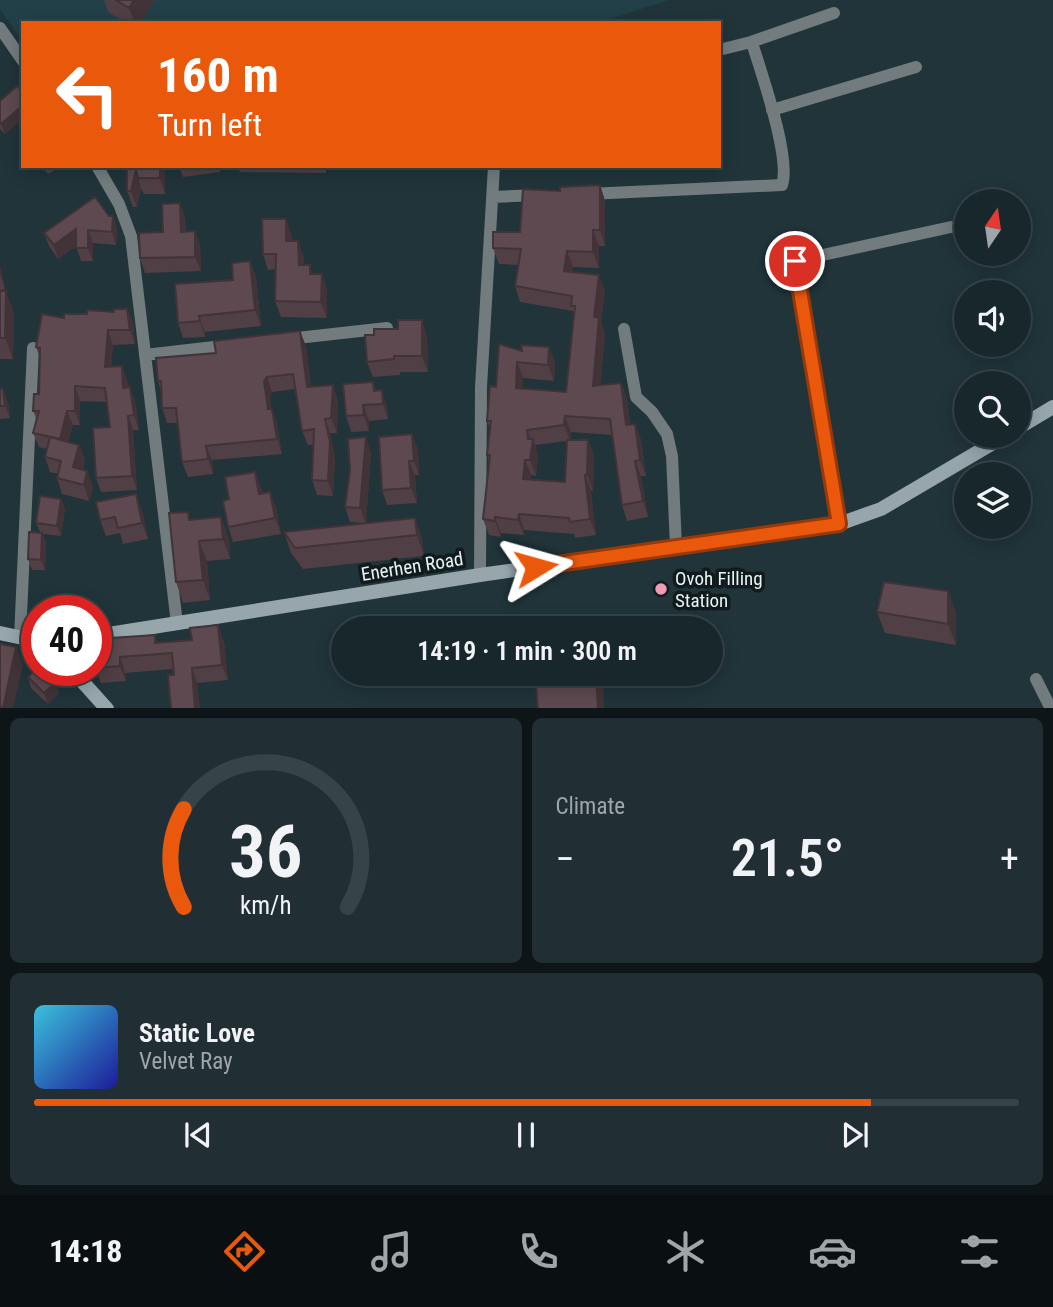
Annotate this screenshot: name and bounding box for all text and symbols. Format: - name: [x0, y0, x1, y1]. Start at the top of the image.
- text: 160 m: [157, 47, 279, 104]
- icon: left: [42, 49, 133, 140]
- text: Turn left: [157, 106, 262, 144]
- north arrow: [954, 189, 1031, 266]
- map controls: [954, 189, 1031, 539]
- pin: [765, 231, 825, 291]
- icon: arrive: [776, 242, 814, 280]
- button: sound: [954, 280, 1031, 357]
- button: search: [954, 371, 1031, 448]
- button: layers: [954, 462, 1031, 539]
- position arrow: [499, 530, 573, 604]
- street label: Enerhen Road: [359, 547, 465, 586]
- place label: Ovoh Filling Station: [675, 567, 763, 612]
- marker: Ovoh Filling Station: [653, 581, 669, 597]
- speed limit sign: 40: [21, 595, 112, 686]
- text: 14:19 · 1 min · 300 m: [417, 636, 637, 666]
- text: Climate: [556, 793, 625, 820]
- text: 36: [229, 809, 303, 895]
- text: 21.5°: [731, 828, 844, 889]
- text: −: [556, 837, 575, 881]
- text: +: [1000, 837, 1019, 881]
- text: km/h: [240, 890, 291, 919]
- text: Static Love: [139, 1018, 255, 1048]
- text: Velvet Ray: [139, 1048, 233, 1075]
- icon: previous: [179, 1116, 217, 1154]
- icon: pause: [507, 1116, 545, 1154]
- icon: next: [836, 1116, 874, 1154]
- icon: directions: [220, 1227, 269, 1276]
- icon: music: [367, 1227, 416, 1276]
- icon: phone: [514, 1227, 563, 1276]
- icon: climate: [661, 1227, 710, 1276]
- icon: car: [808, 1227, 857, 1276]
- icon: filters: [955, 1227, 1004, 1276]
- text: 14:18: [49, 1232, 122, 1270]

